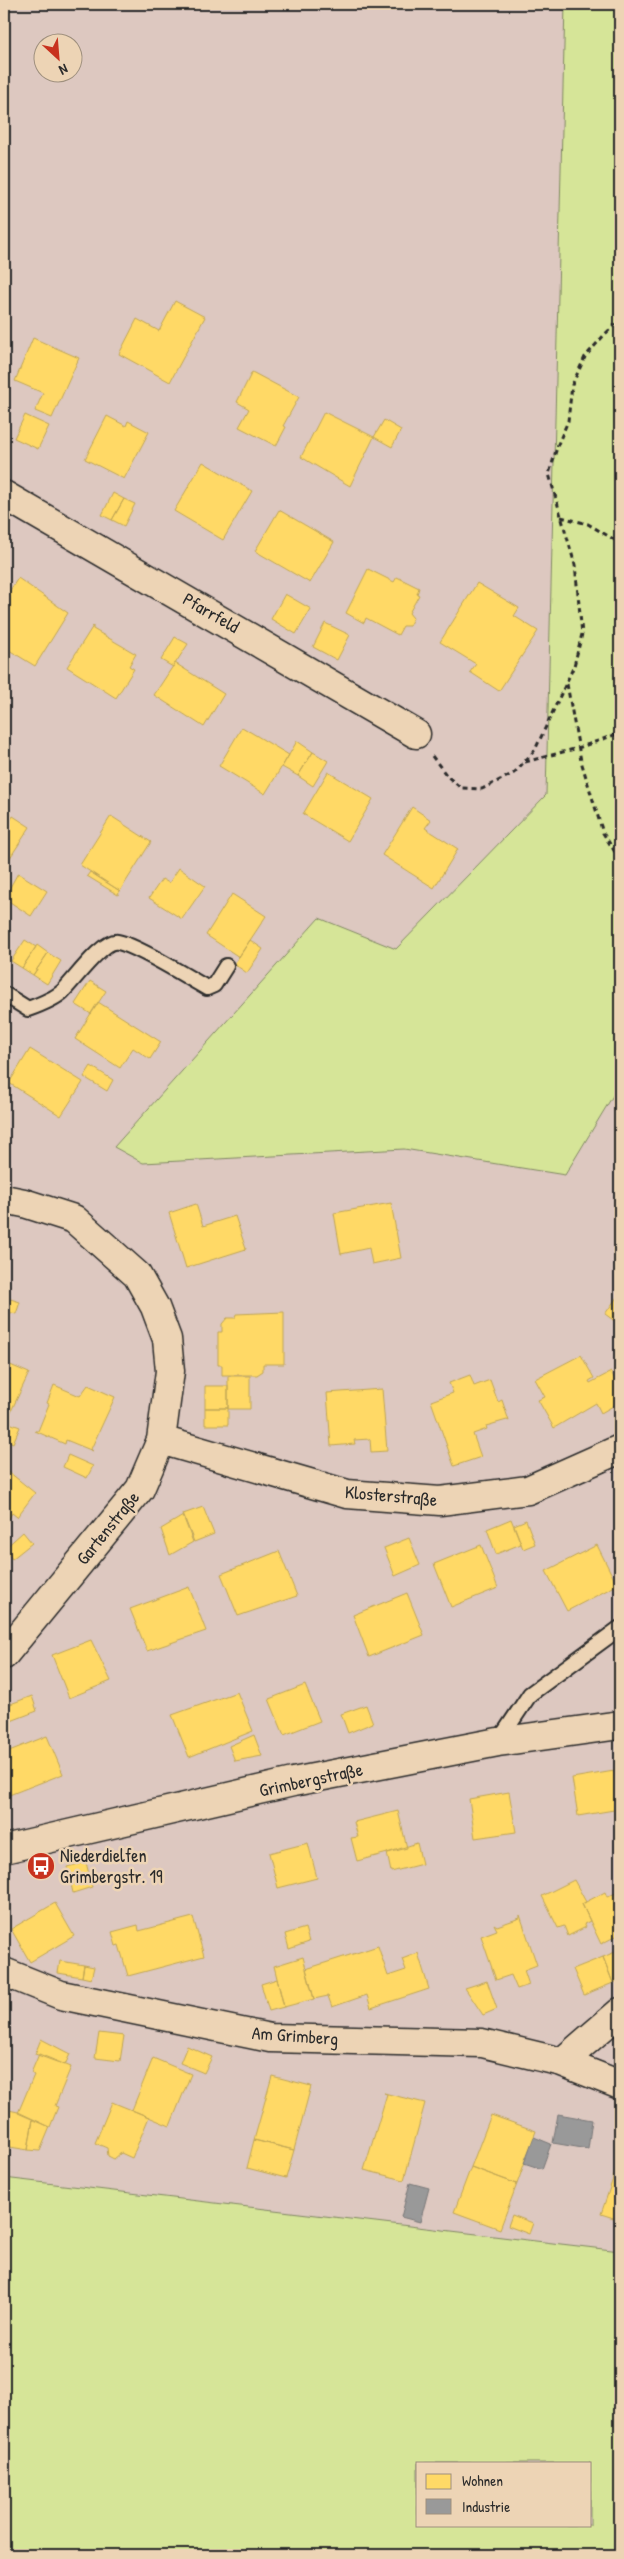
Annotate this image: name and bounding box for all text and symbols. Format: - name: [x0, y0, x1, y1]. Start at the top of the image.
- north arrow: [32, 32, 82, 82]
- text: N: [56, 60, 71, 81]
- street label: Pfarrfeld: [178, 586, 244, 639]
- street label: Klosterstraße: [344, 1479, 438, 1512]
- street label: Gartenstraße: [70, 1486, 145, 1570]
- street label: Grimbergstraße: [257, 1756, 365, 1803]
- place label: Niederdielfen Grimbergstr. 19: [60, 1843, 163, 1889]
- bus stop icon: Niederdielfen Grimbergstr. 19: [26, 1851, 56, 1881]
- street label: Am Grimberg: [251, 2020, 339, 2051]
- legend: [416, 2462, 592, 2526]
- text: Wohnen: [462, 2470, 503, 2491]
- text: Industrie: [462, 2496, 510, 2517]

